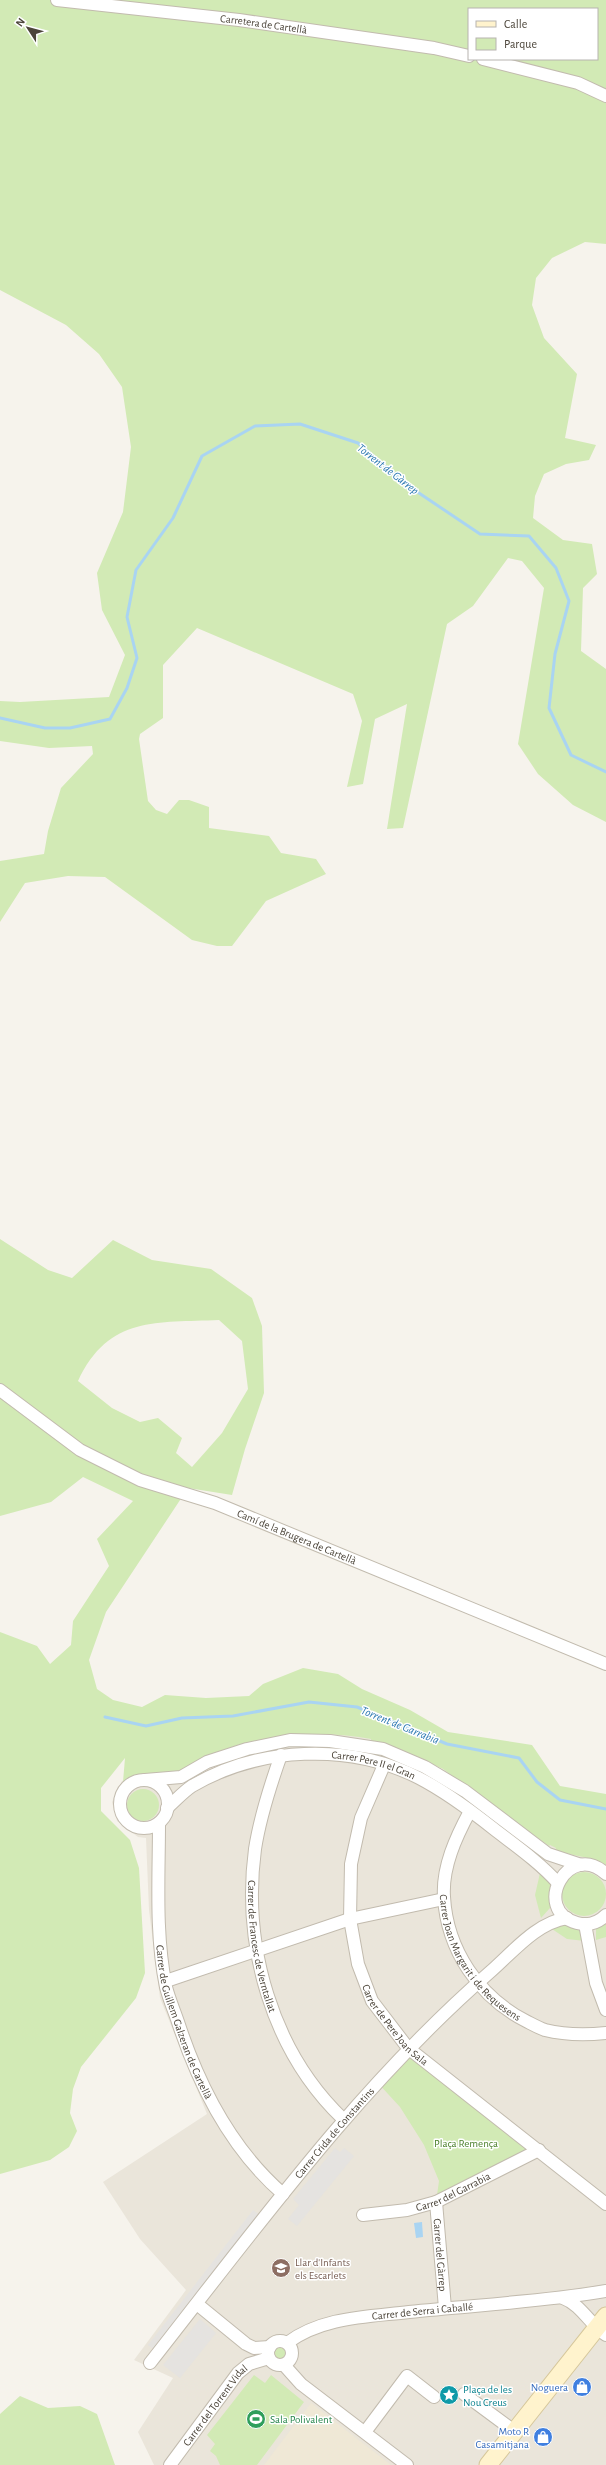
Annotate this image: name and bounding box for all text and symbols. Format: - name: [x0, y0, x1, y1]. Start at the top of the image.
- north arrow: [8, 8, 48, 48]
- legend: [468, 8, 598, 60]
- street label: Carretera de Cartellà: [220, 12, 308, 35]
- text: N: [14, 16, 27, 29]
- text: Calle: [504, 18, 527, 30]
- text: Parque: [504, 38, 537, 50]
- water label: Torrent de Gàrrep: [354, 441, 421, 497]
- street label: Camí de la Brugera de Cartellà: [236, 1507, 358, 1566]
- water label: Torrent de Garrabia: [359, 1704, 441, 1746]
- street label: Carrer Pere II el Gran: [331, 1749, 418, 1781]
- street label: Carrer de Francesc de Verntallat: [247, 1880, 279, 2014]
- street label: Carrer Joan Margarit i de Requesens: [438, 1894, 523, 2023]
- street label: Carrer de Guillem Galzeran de Cartellà: [155, 1944, 215, 2101]
- street label: Carrer de Pere Joan Sala: [361, 1983, 430, 2067]
- street label: Carrer Crida de Constantins: [292, 2085, 376, 2180]
- park label: Plaça Remença: [434, 2138, 498, 2149]
- street label: Carrer del Garrabia: [415, 2170, 492, 2213]
- street label: Carrer del Gàrrep: [432, 2218, 449, 2292]
- school or university icon: Llar d'Infants els Escarlets: [270, 2257, 292, 2279]
- place label: Llar d'Infants els Escarlets: [295, 2257, 350, 2281]
- street label: Carrer de Serra i Caballé: [371, 2301, 473, 2321]
- street label: Carrer del Torrent Vidal: [181, 2362, 249, 2448]
- shop icon: Noguera: [571, 2376, 593, 2398]
- place label: Noguera: [531, 2382, 568, 2393]
- place icon: Plaça de les Nou Creus: [438, 2384, 460, 2406]
- place label: Plaça de les Nou Creus: [463, 2384, 512, 2408]
- sports icon: Sala Polivalent: [245, 2408, 267, 2430]
- place label: Sala Polivalent: [270, 2414, 333, 2425]
- place label: Moto R Casamitjana: [476, 2426, 529, 2450]
- shop icon: Moto R Casamitjana: [532, 2426, 554, 2448]

